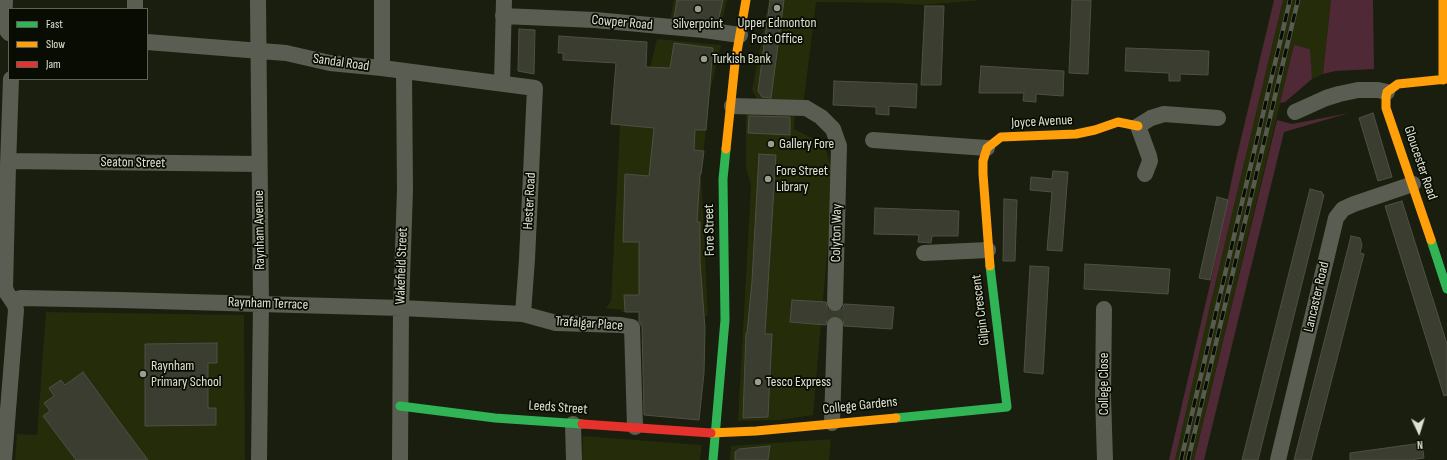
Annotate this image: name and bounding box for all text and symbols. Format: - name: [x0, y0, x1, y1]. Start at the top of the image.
- marker: Upper Edmonton Post Office: [772, 3, 782, 13]
- marker: Silverpoint: [693, 4, 703, 14]
- legend: [8, 8, 148, 80]
- street label: Cowper Road: [591, 12, 653, 34]
- place label: Upper Edmonton Post Office: [738, 15, 816, 48]
- place label: Silverpoint: [673, 16, 723, 32]
- text: Fast: [46, 17, 63, 32]
- text: Slow: [46, 37, 65, 52]
- street label: Sandal Road: [312, 51, 370, 75]
- place label: Turkish Bank: [712, 51, 771, 67]
- marker: Turkish Bank: [699, 54, 709, 64]
- text: Jam: [46, 57, 61, 72]
- street label: Joyce Avenue: [1011, 112, 1073, 132]
- street label: Gloucester Road: [1400, 124, 1440, 202]
- place label: Gallery Fore: [779, 136, 834, 152]
- marker: Gallery Fore: [766, 139, 776, 149]
- street label: Seaton Street: [100, 154, 166, 172]
- place label: Fore Street Library: [776, 163, 828, 196]
- street label: Hester Road: [520, 172, 540, 230]
- marker: Fore Street Library: [763, 174, 773, 184]
- street label: Raynham Avenue: [251, 190, 269, 270]
- street label: Fore Street: [701, 204, 719, 256]
- street label: Colyton Way: [828, 204, 846, 262]
- street label: Wakefield Street: [392, 227, 412, 305]
- street label: Lancaster Road: [1301, 260, 1333, 334]
- street label: Gilpin Crescent: [968, 273, 994, 347]
- street label: Raynham Terrace: [228, 294, 308, 314]
- street label: Trafalgar Place: [555, 313, 623, 335]
- street label: College Close: [1096, 353, 1112, 415]
- place label: Raynham Primary School: [151, 358, 221, 390]
- marker: Raynham Primary School: [138, 369, 148, 379]
- place label: Tesco Express: [766, 374, 831, 390]
- marker: Tesco Express: [753, 377, 763, 387]
- street label: College Gardens: [822, 394, 898, 418]
- street label: Leeds Street: [528, 398, 588, 418]
- north arrow: [1399, 412, 1439, 452]
- text: N: [1416, 438, 1423, 451]

